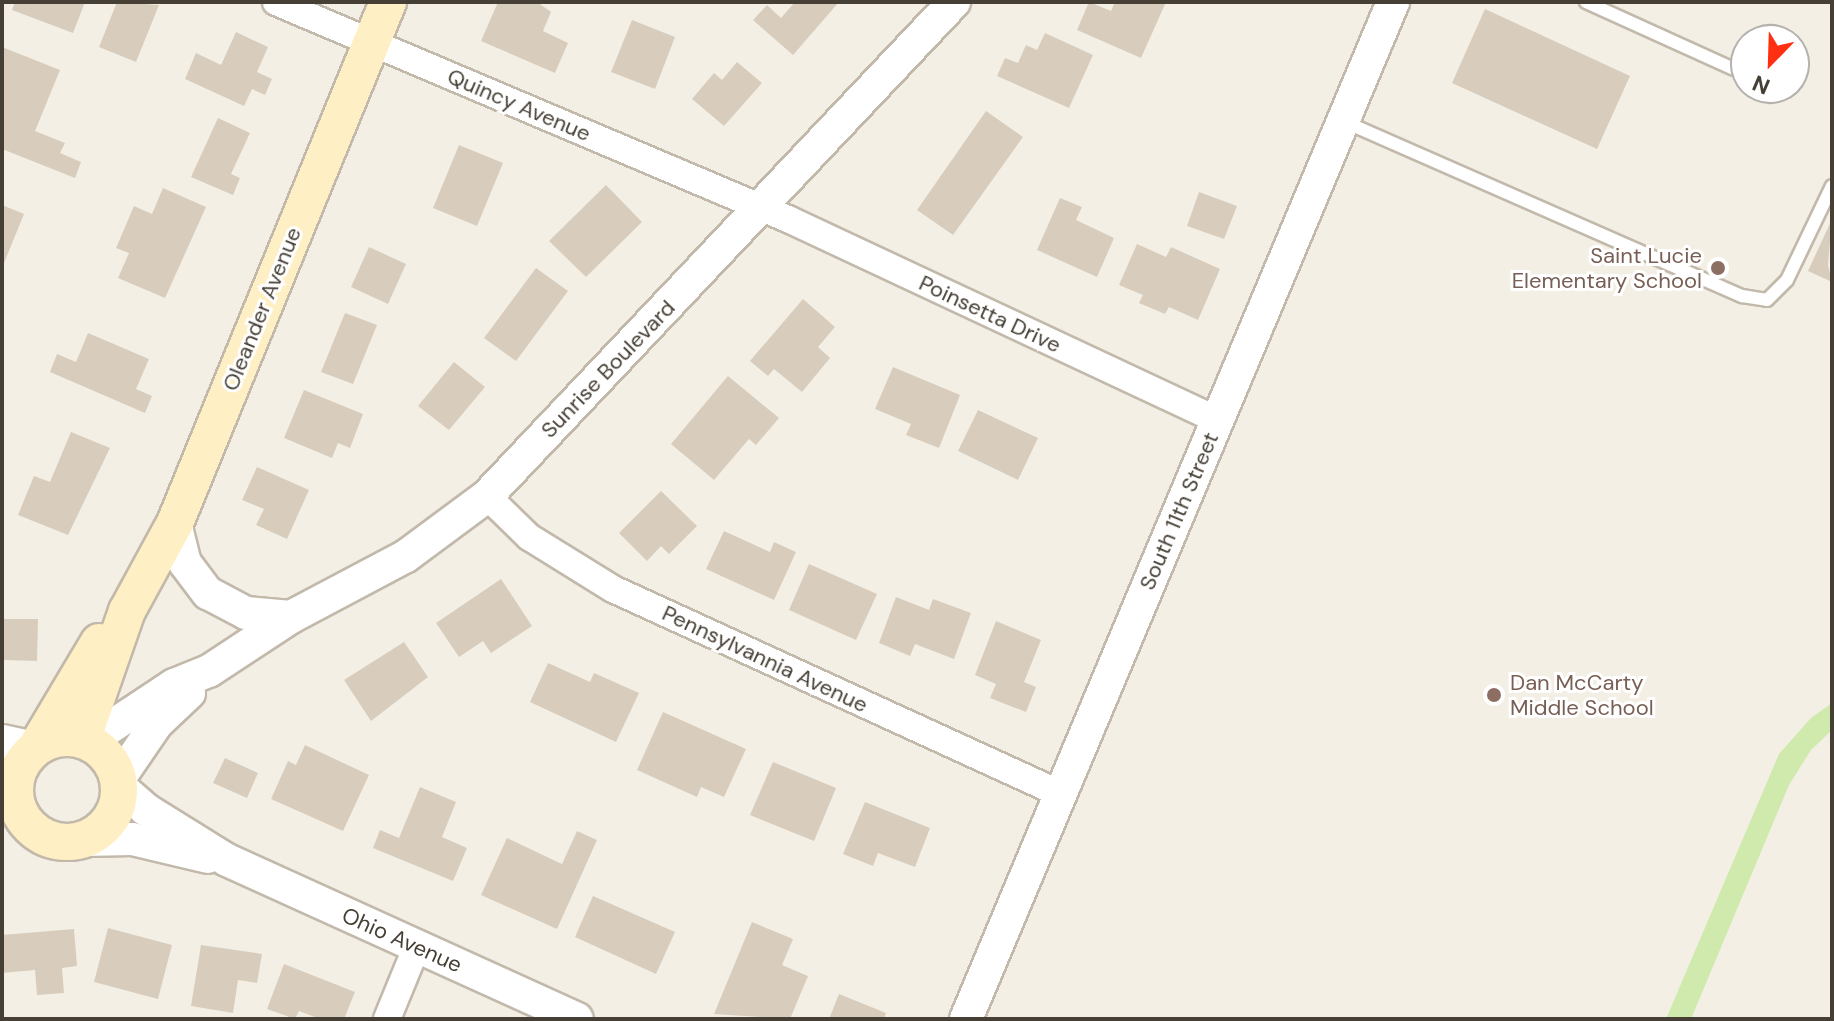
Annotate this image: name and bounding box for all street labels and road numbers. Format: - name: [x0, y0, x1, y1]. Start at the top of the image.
- street label: Quincy Avenue: [443, 63, 595, 147]
- street label: Oleander Avenue: [217, 223, 307, 395]
- street label: Poinsetta Drive: [915, 270, 1065, 358]
- street label: Sunrise Boulevard: [536, 295, 680, 443]
- street label: South 11th Street: [1134, 428, 1224, 594]
- street label: Pennsylvannia Avenue: [658, 600, 872, 718]
- street label: Ohio Avenue: [338, 902, 466, 978]

